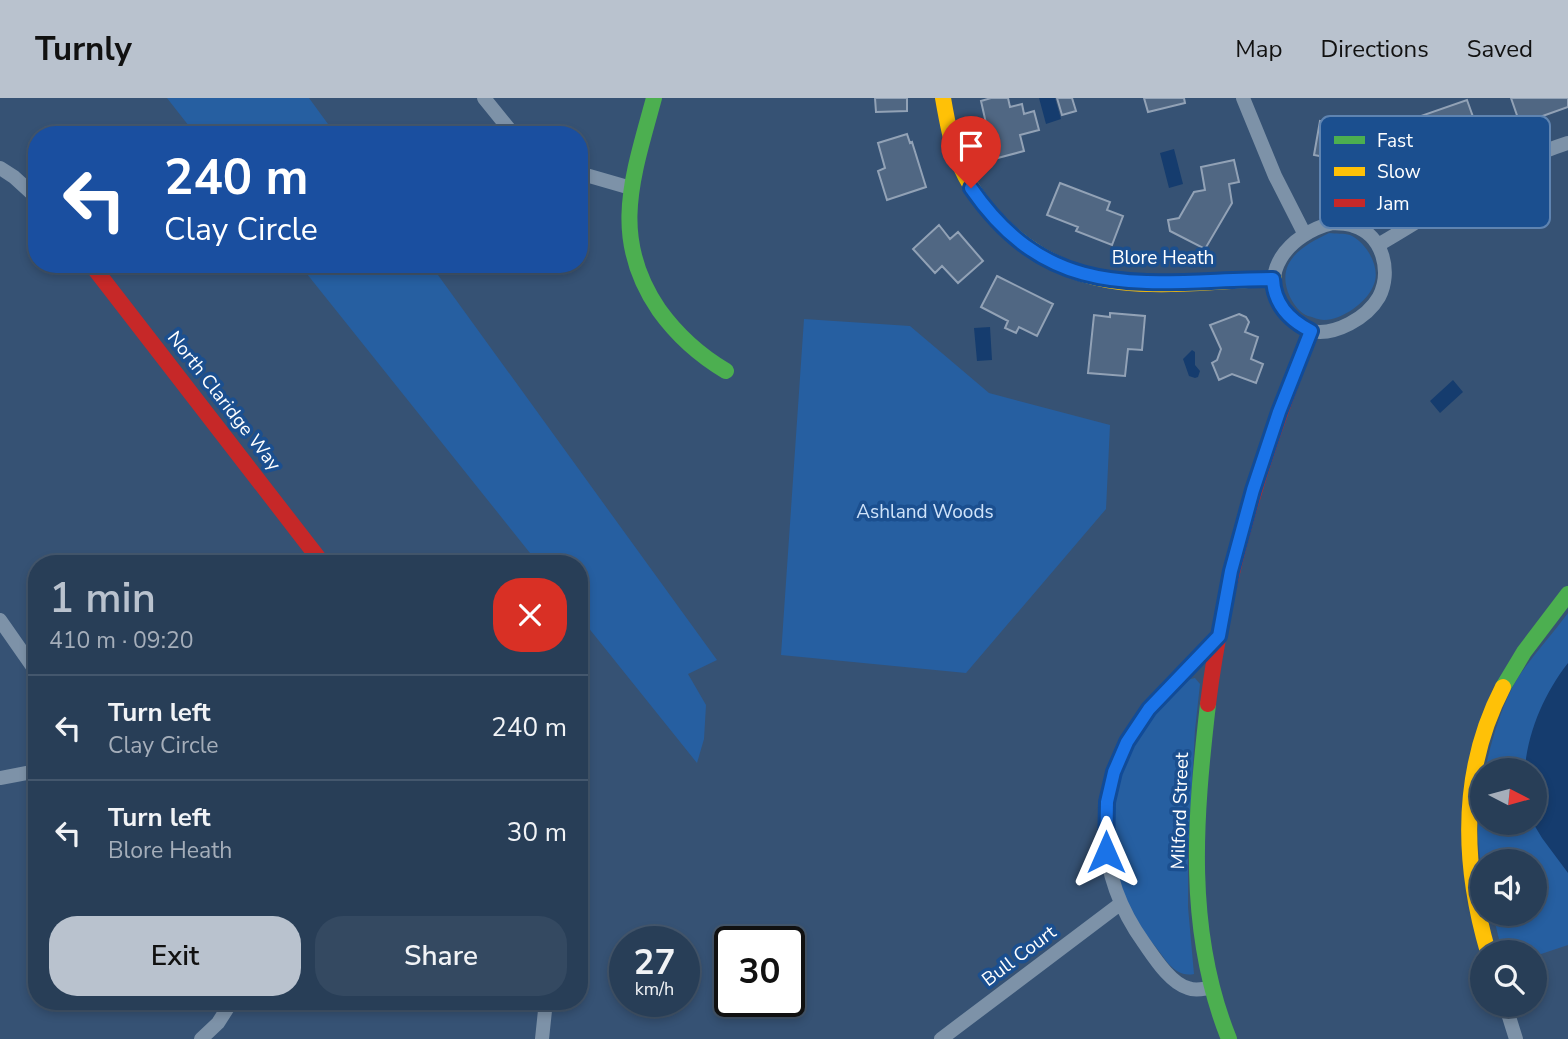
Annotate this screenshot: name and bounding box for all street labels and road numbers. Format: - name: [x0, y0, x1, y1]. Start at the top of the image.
- street label: Blore Heath: [1112, 245, 1214, 271]
- street label: North Claridge Way: [161, 326, 287, 476]
- street label: Milford Street: [1165, 752, 1195, 870]
- street label: Bull Court: [976, 919, 1062, 993]

